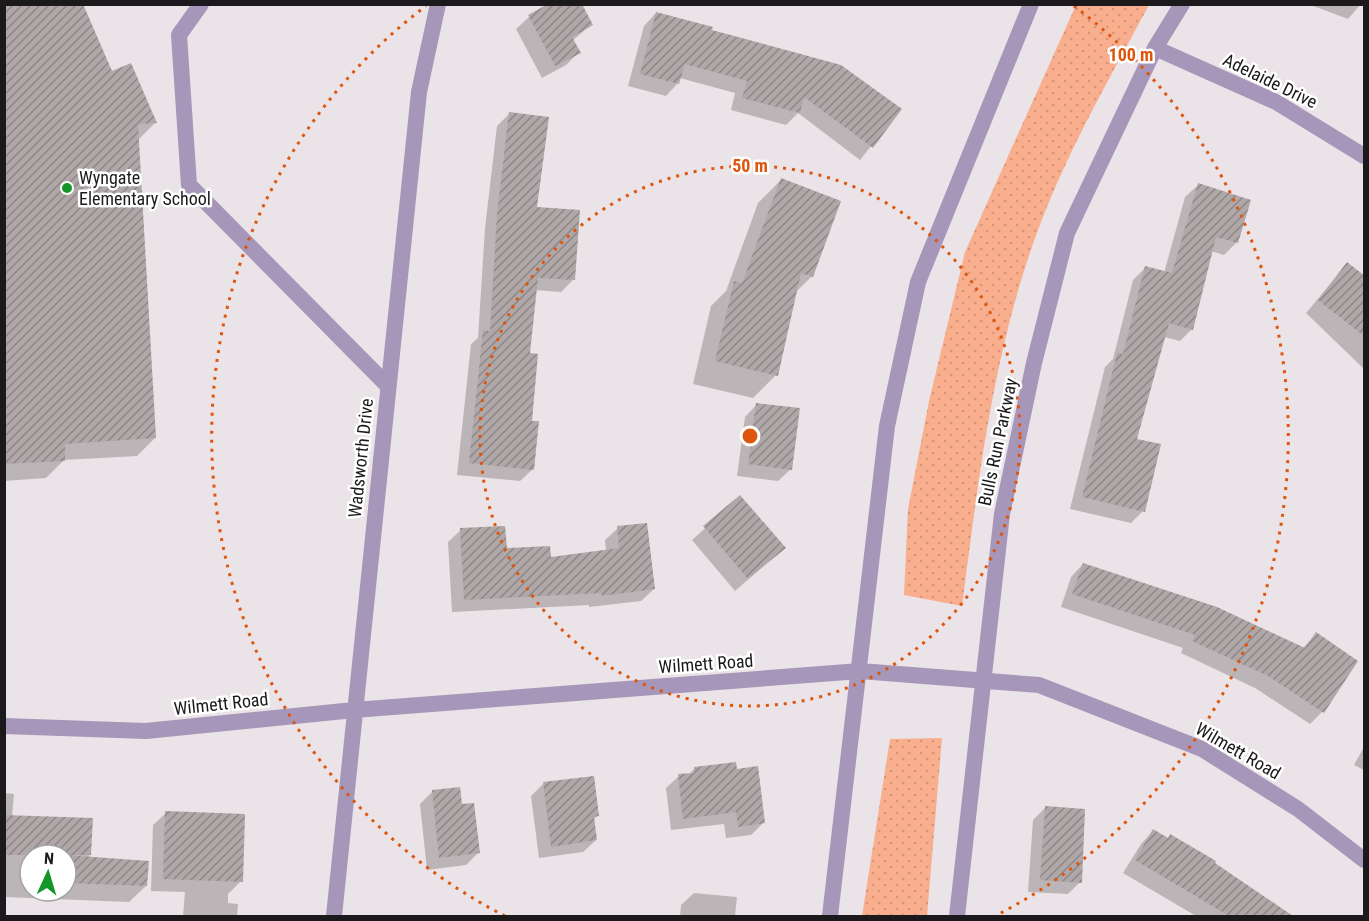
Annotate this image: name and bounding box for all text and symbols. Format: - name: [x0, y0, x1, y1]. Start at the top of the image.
- text: 100 m: [1109, 44, 1153, 65]
- street label: Adelaide Drive: [1220, 49, 1321, 112]
- text: 50 m: [732, 155, 768, 176]
- place label: Wyngate Elementary School: [79, 167, 211, 209]
- marker: Wyngate Elementary School: [60, 181, 74, 195]
- street label: Bulls Run Parkway: [974, 376, 1021, 508]
- street label: Wadsworth Drive: [344, 397, 377, 519]
- centre of rings: [740, 426, 760, 446]
- street label: Wilmett Road: [658, 650, 754, 677]
- street label: Wilmett Road: [173, 688, 269, 719]
- street label: Wilmett Road: [1192, 718, 1285, 783]
- north arrow: [18, 843, 78, 903]
- text: N: [43, 849, 55, 868]

